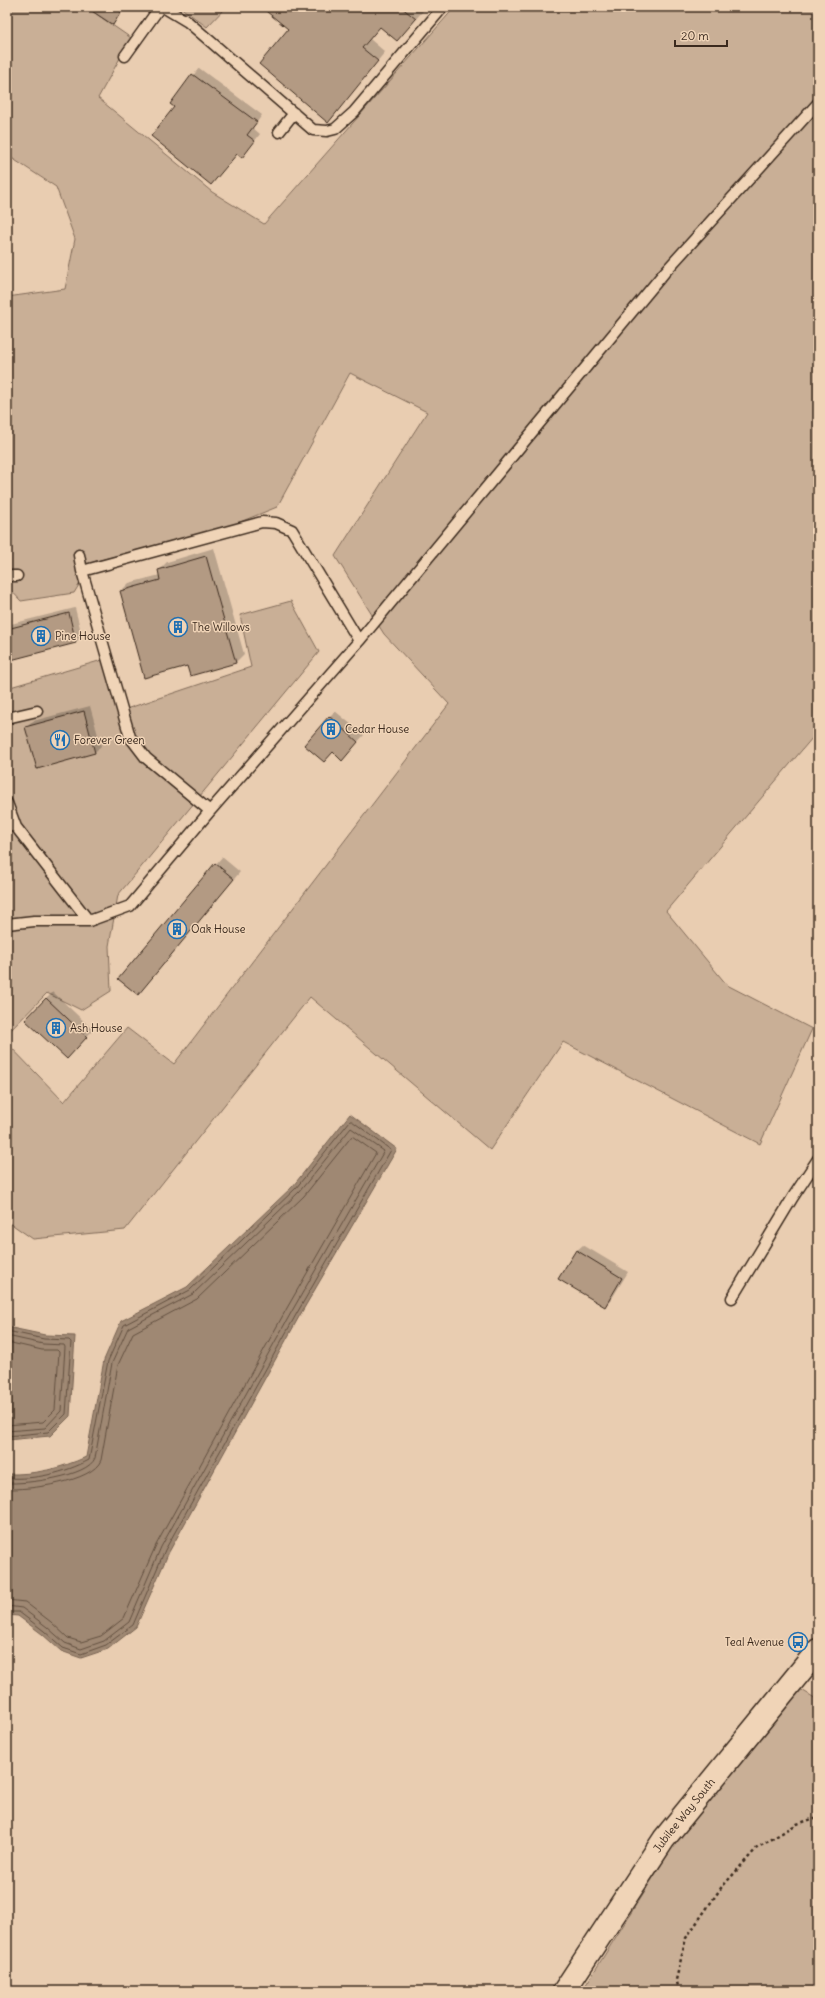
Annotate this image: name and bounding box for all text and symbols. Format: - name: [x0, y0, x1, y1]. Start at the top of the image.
- scale bar: [675, 22, 727, 48]
- text: 20 m: [681, 28, 709, 43]
- building icon: The Willows: [167, 616, 189, 638]
- place label: The Willows: [192, 620, 250, 634]
- building icon: Pine House: [30, 625, 52, 647]
- place label: Pine House: [55, 629, 110, 643]
- building icon: Cedar House: [320, 718, 342, 740]
- place label: Cedar House: [345, 722, 409, 736]
- restaurant icon: Forever Green: [49, 729, 71, 751]
- place label: Forever Green: [74, 733, 145, 747]
- building icon: Oak House: [166, 918, 188, 940]
- place label: Oak House: [191, 922, 246, 936]
- building icon: Ash House: [45, 1017, 67, 1039]
- place label: Ash House: [70, 1021, 123, 1035]
- bus stop icon: Teal Avenue: [787, 1631, 809, 1653]
- place label: Teal Avenue: [725, 1635, 784, 1649]
- street label: Jubilee Way South: [650, 1775, 718, 1855]

